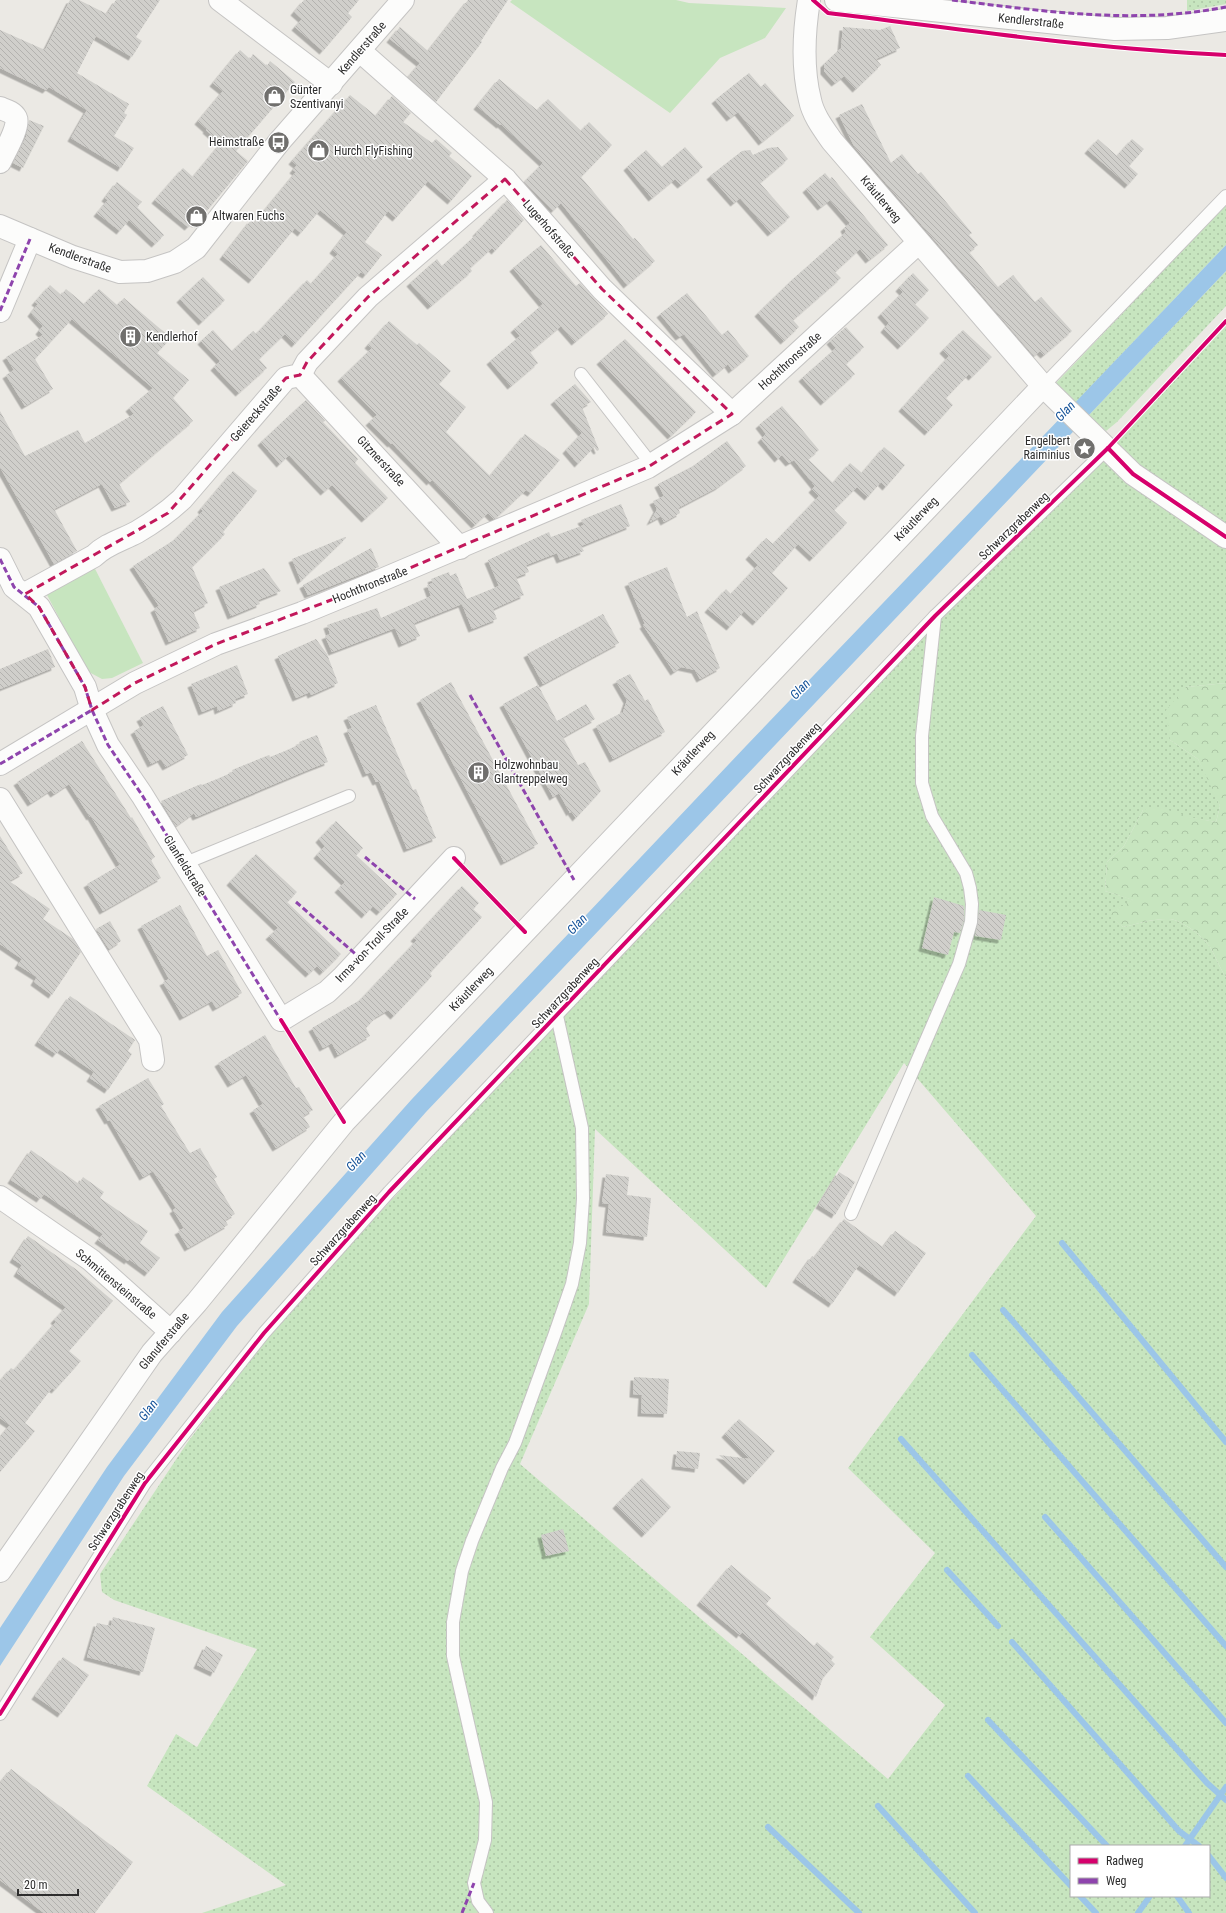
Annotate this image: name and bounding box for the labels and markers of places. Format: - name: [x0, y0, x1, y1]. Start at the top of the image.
- place label: Günter Szentivanyi: [290, 83, 344, 111]
- shop icon: Günter Szentivanyi: [261, 84, 287, 110]
- bus stop icon: Heimstraße: [266, 129, 292, 155]
- place label: Heimstraße: [209, 135, 264, 149]
- shop icon: Hurch FlyFishing: [305, 138, 331, 164]
- place label: Hurch FlyFishing: [334, 144, 413, 158]
- shop icon: Altwaren Fuchs: [183, 203, 209, 229]
- place label: Altwaren Fuchs: [212, 209, 285, 223]
- building icon: Kendlerhof: [118, 324, 144, 350]
- place label: Kendlerhof: [146, 330, 198, 344]
- place label: Engelbert Raiminius: [1024, 434, 1070, 462]
- place icon: Engelbert Raiminius: [1072, 435, 1098, 461]
- place label: Holzwohnbau Glantreppelweg: [494, 758, 568, 786]
- building icon: Holzwohnbau Glantreppelweg: [465, 759, 491, 785]

